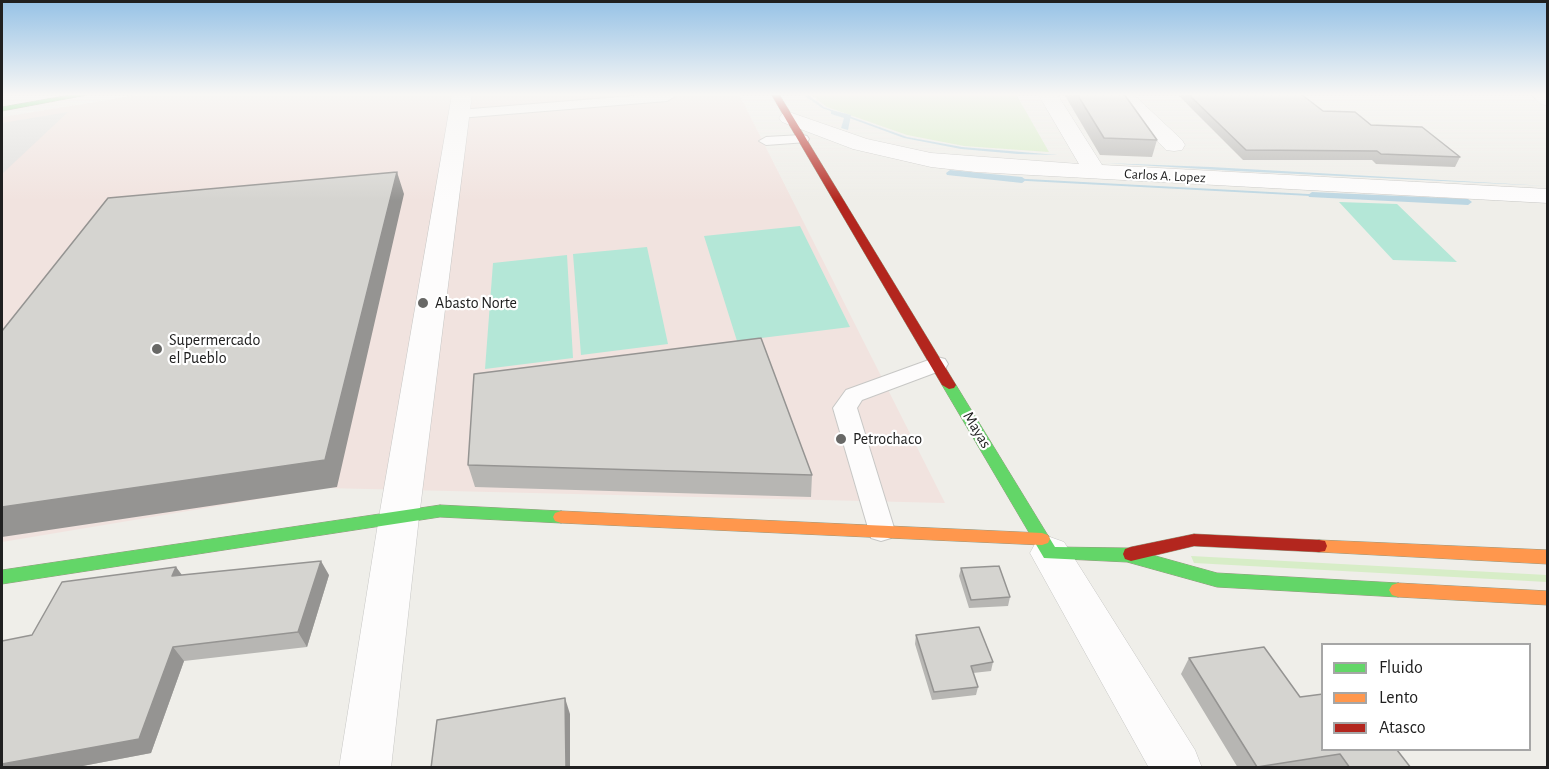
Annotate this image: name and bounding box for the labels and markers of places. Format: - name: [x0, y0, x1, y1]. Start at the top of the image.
- place label: Abasto Norte: [435, 293, 517, 313]
- marker: Abasto Norte: [416, 296, 430, 310]
- place label: Supermercado el Pueblo: [169, 330, 260, 368]
- marker: Supermercado el Pueblo: [150, 342, 164, 356]
- place label: Petrochaco: [853, 429, 922, 449]
- marker: Petrochaco: [834, 432, 848, 446]

